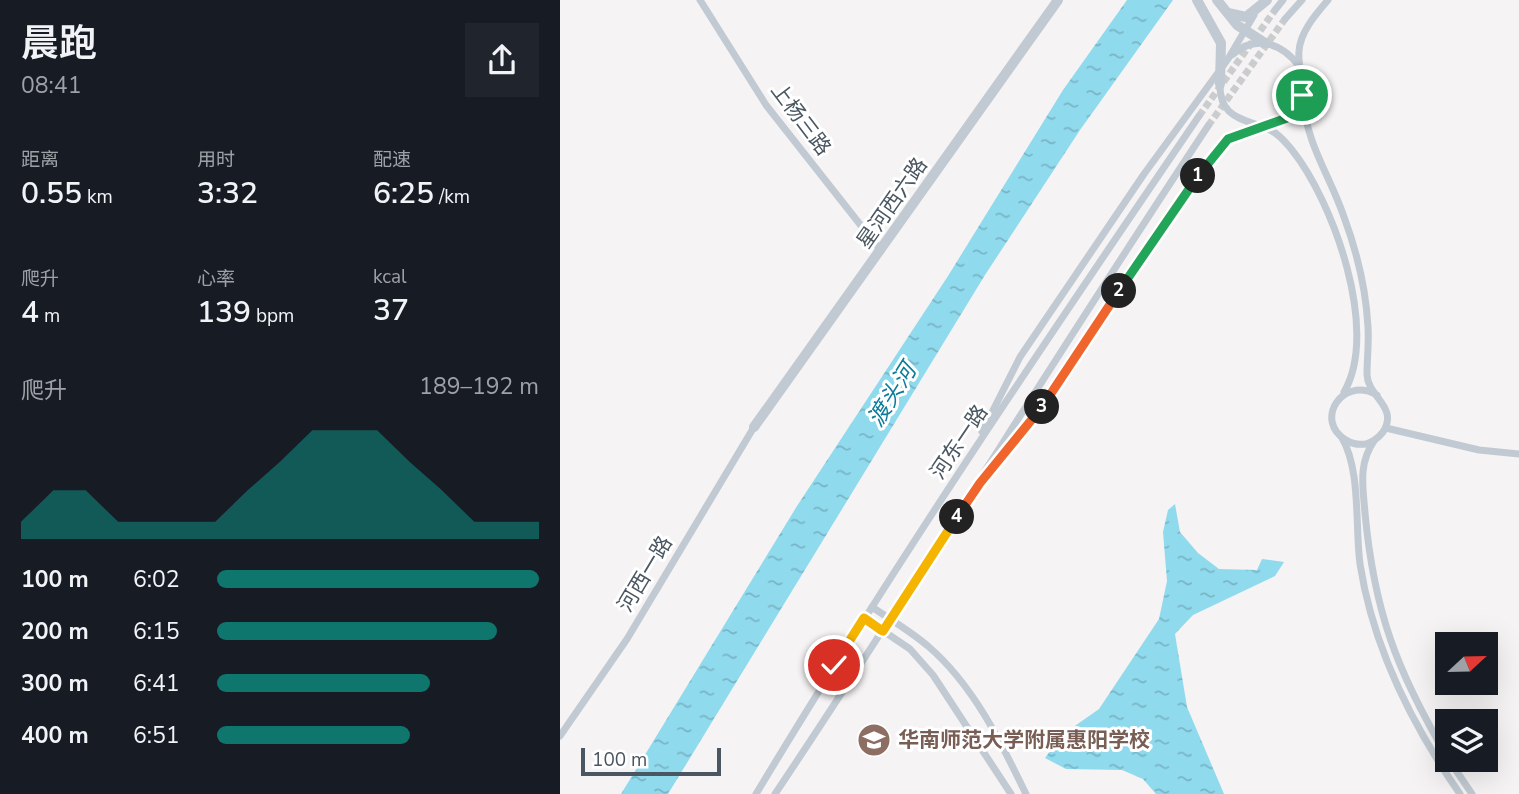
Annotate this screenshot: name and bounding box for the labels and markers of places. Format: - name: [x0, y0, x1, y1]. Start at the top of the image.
- pin: [1272, 65, 1332, 125]
- pin: 1: [1180, 158, 1216, 194]
- pin: 2: [1102, 274, 1136, 308]
- pin: 3: [1024, 390, 1060, 424]
- pin: 4: [940, 500, 974, 534]
- pin: [804, 635, 864, 695]
- school or university icon: 华南师范大学附属惠阳学校: [855, 721, 893, 759]
- place label: 华南师范大学附属惠阳学校: [898, 726, 1150, 754]

